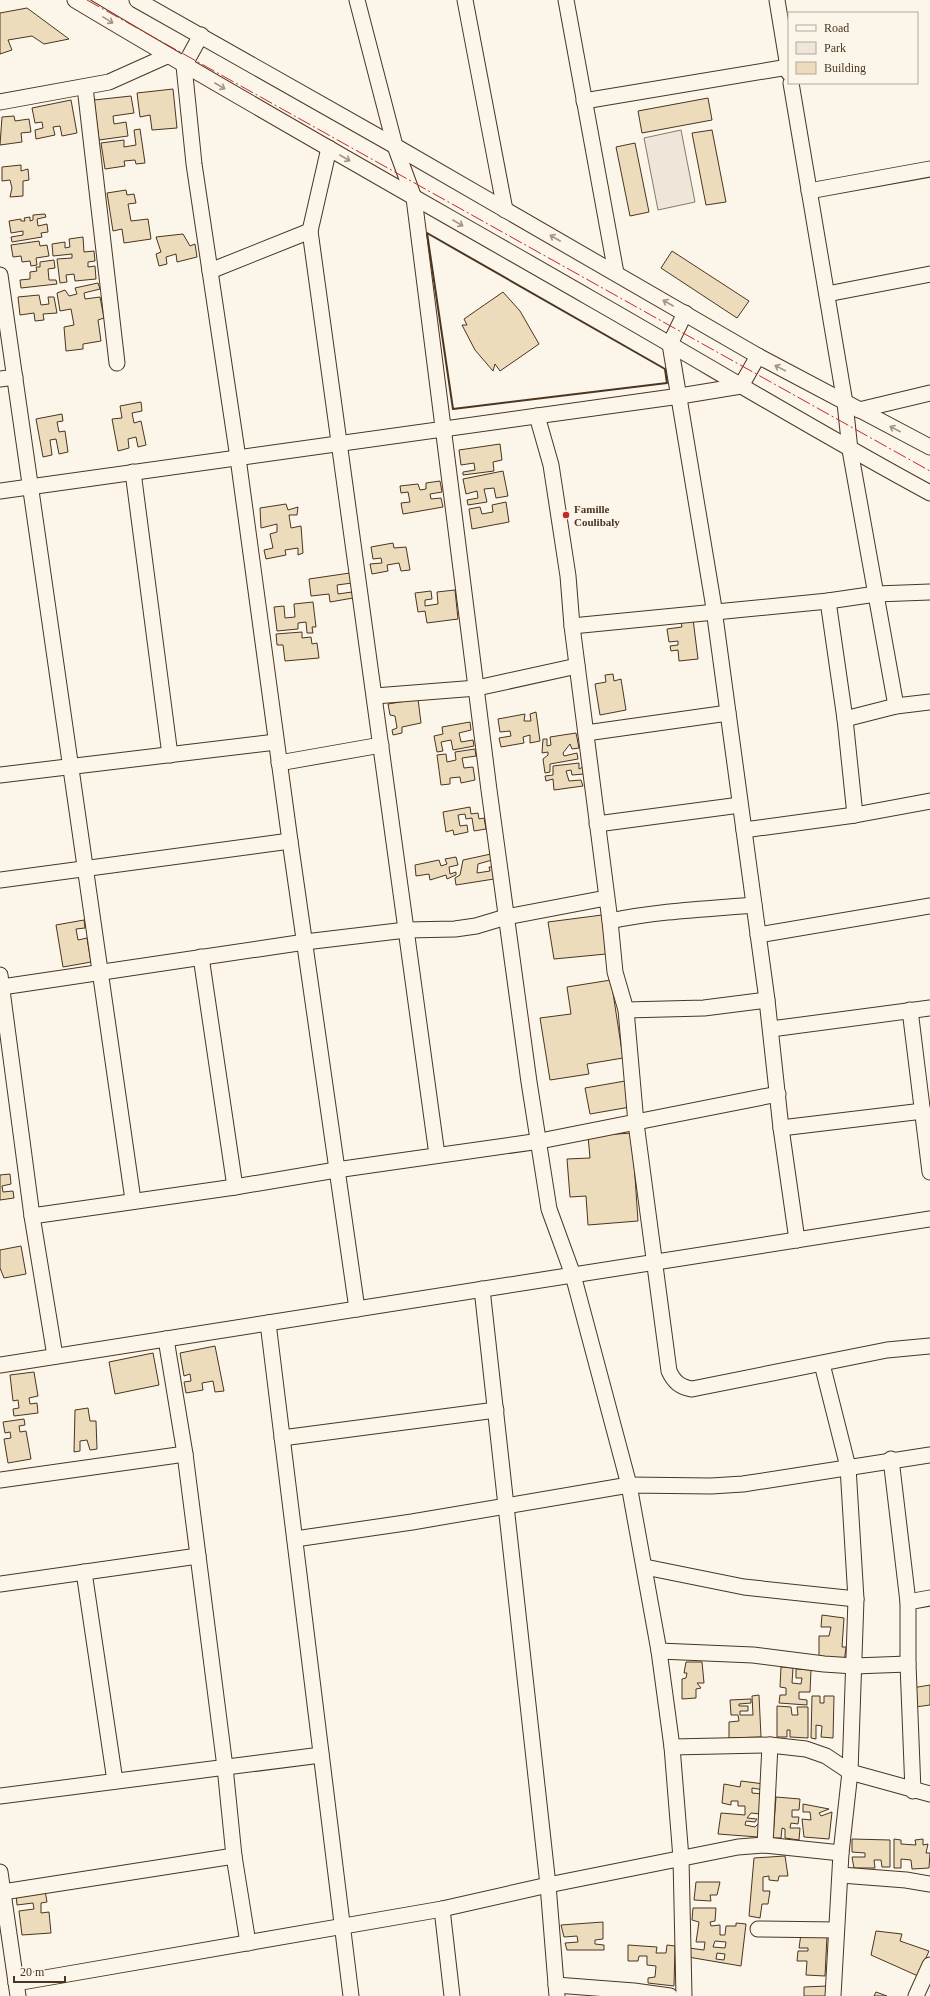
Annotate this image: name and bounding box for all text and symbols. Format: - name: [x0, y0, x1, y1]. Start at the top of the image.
- legend: [788, 12, 918, 84]
- one-way arrow: [102, 17, 114, 25]
- text: Road: [824, 21, 849, 35]
- text: Park: [824, 41, 846, 55]
- text: Building: [824, 61, 866, 75]
- one-way arrow: [214, 83, 226, 91]
- one-way arrow: [339, 154, 351, 162]
- one-way arrow: [452, 219, 464, 227]
- one-way arrow: [549, 234, 561, 242]
- one-way arrow: [662, 299, 674, 307]
- one-way arrow: [775, 364, 787, 371]
- one-way arrow: [889, 425, 901, 432]
- place label: Famille Coulibaly: [574, 503, 620, 528]
- marker: Famille Coulibaly: [561, 510, 571, 520]
- scale bar: [14, 1958, 65, 1984]
- text: 20 m: [20, 1965, 45, 1979]

